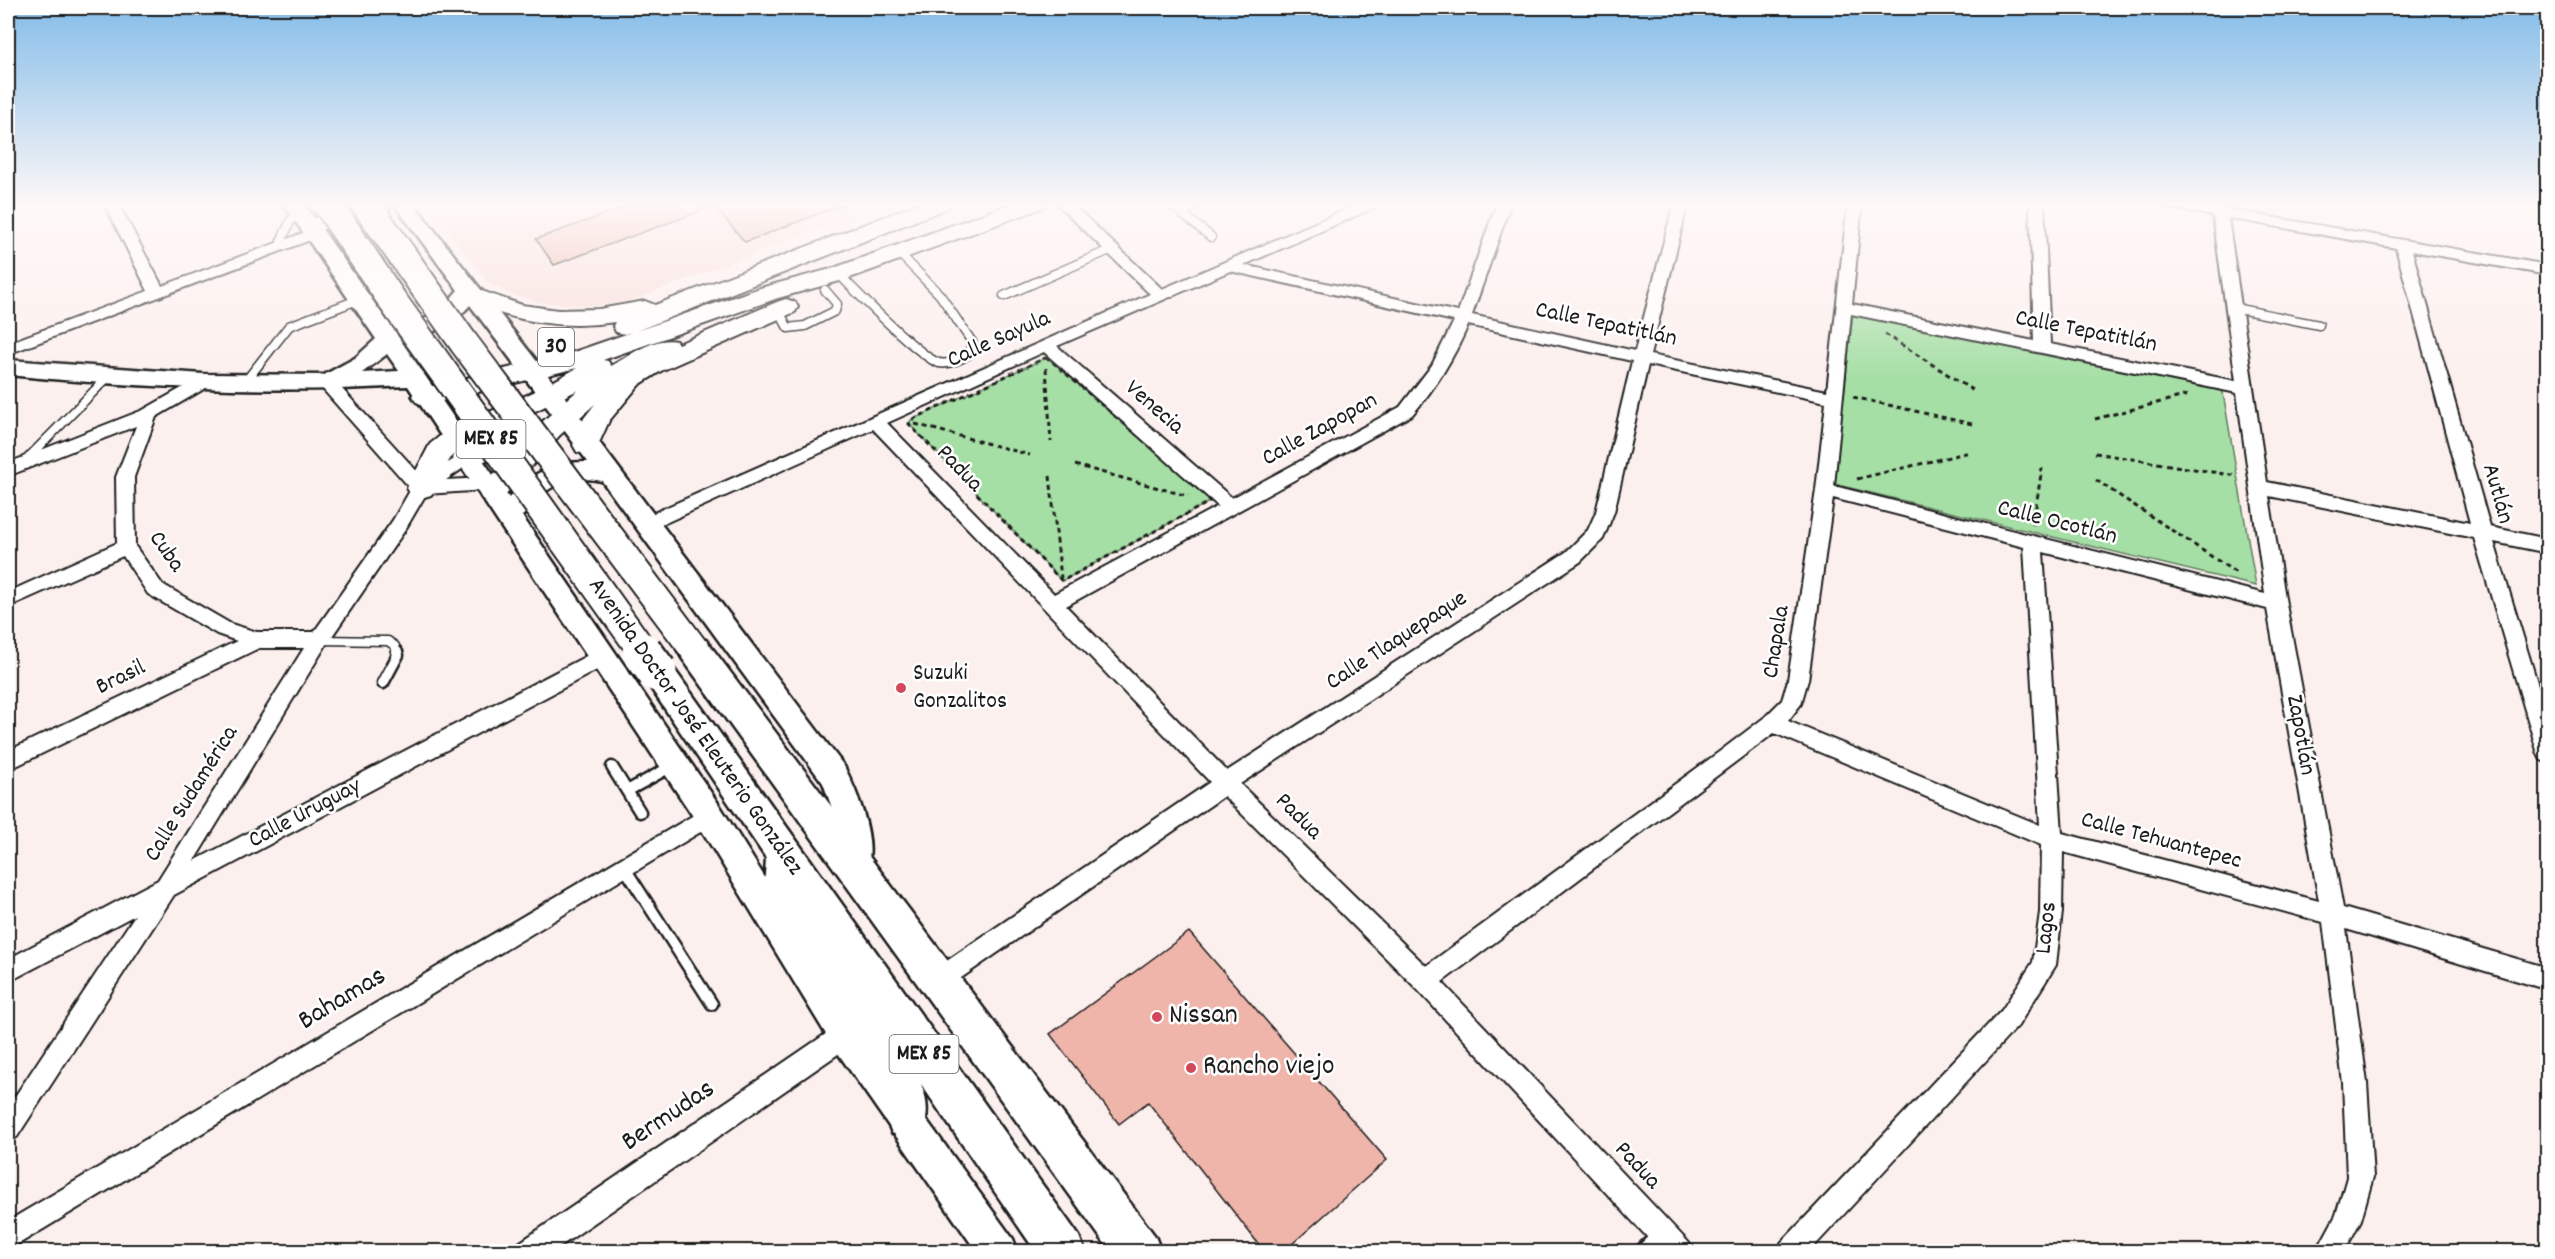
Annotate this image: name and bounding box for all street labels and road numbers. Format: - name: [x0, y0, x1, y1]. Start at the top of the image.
- street label: Calle Tepatitlán: [1532, 293, 1680, 357]
- street label: Calle Sayula: [942, 302, 1057, 378]
- street label: Calle Tepatitlán: [2012, 302, 2160, 362]
- road number: 30: [538, 328, 574, 366]
- street label: Venecia: [1117, 373, 1192, 444]
- street label: Calle Zapopan: [1256, 384, 1384, 476]
- road number: MEX 85: [456, 420, 526, 458]
- street label: Padua: [928, 437, 991, 501]
- street label: Autlán: [2472, 460, 2522, 528]
- street label: Calle Ocotlán: [1994, 492, 2120, 554]
- street label: Cuba: [139, 524, 193, 580]
- street label: Avenida Doctor José Eleuterio González: [579, 571, 811, 883]
- street label: Calle Tlaquepaque: [1320, 582, 1474, 700]
- street label: Chapala: [1754, 602, 1800, 681]
- street label: Brasil: [90, 651, 152, 705]
- street label: Zapotlán: [2276, 692, 2324, 778]
- street label: Calle Sudamérica: [136, 719, 248, 869]
- street label: Calle Uruguay: [243, 769, 369, 858]
- street label: Padua: [1267, 786, 1330, 849]
- street label: Calle Tehuantepec: [2077, 803, 2245, 879]
- street label: Lagos: [2027, 900, 2067, 956]
- street label: Bahamas: [291, 958, 395, 1042]
- road number: MEX 85: [890, 1035, 958, 1073]
- street label: Bermudas: [614, 1071, 724, 1163]
- street label: Padua: [1606, 1134, 1669, 1198]

